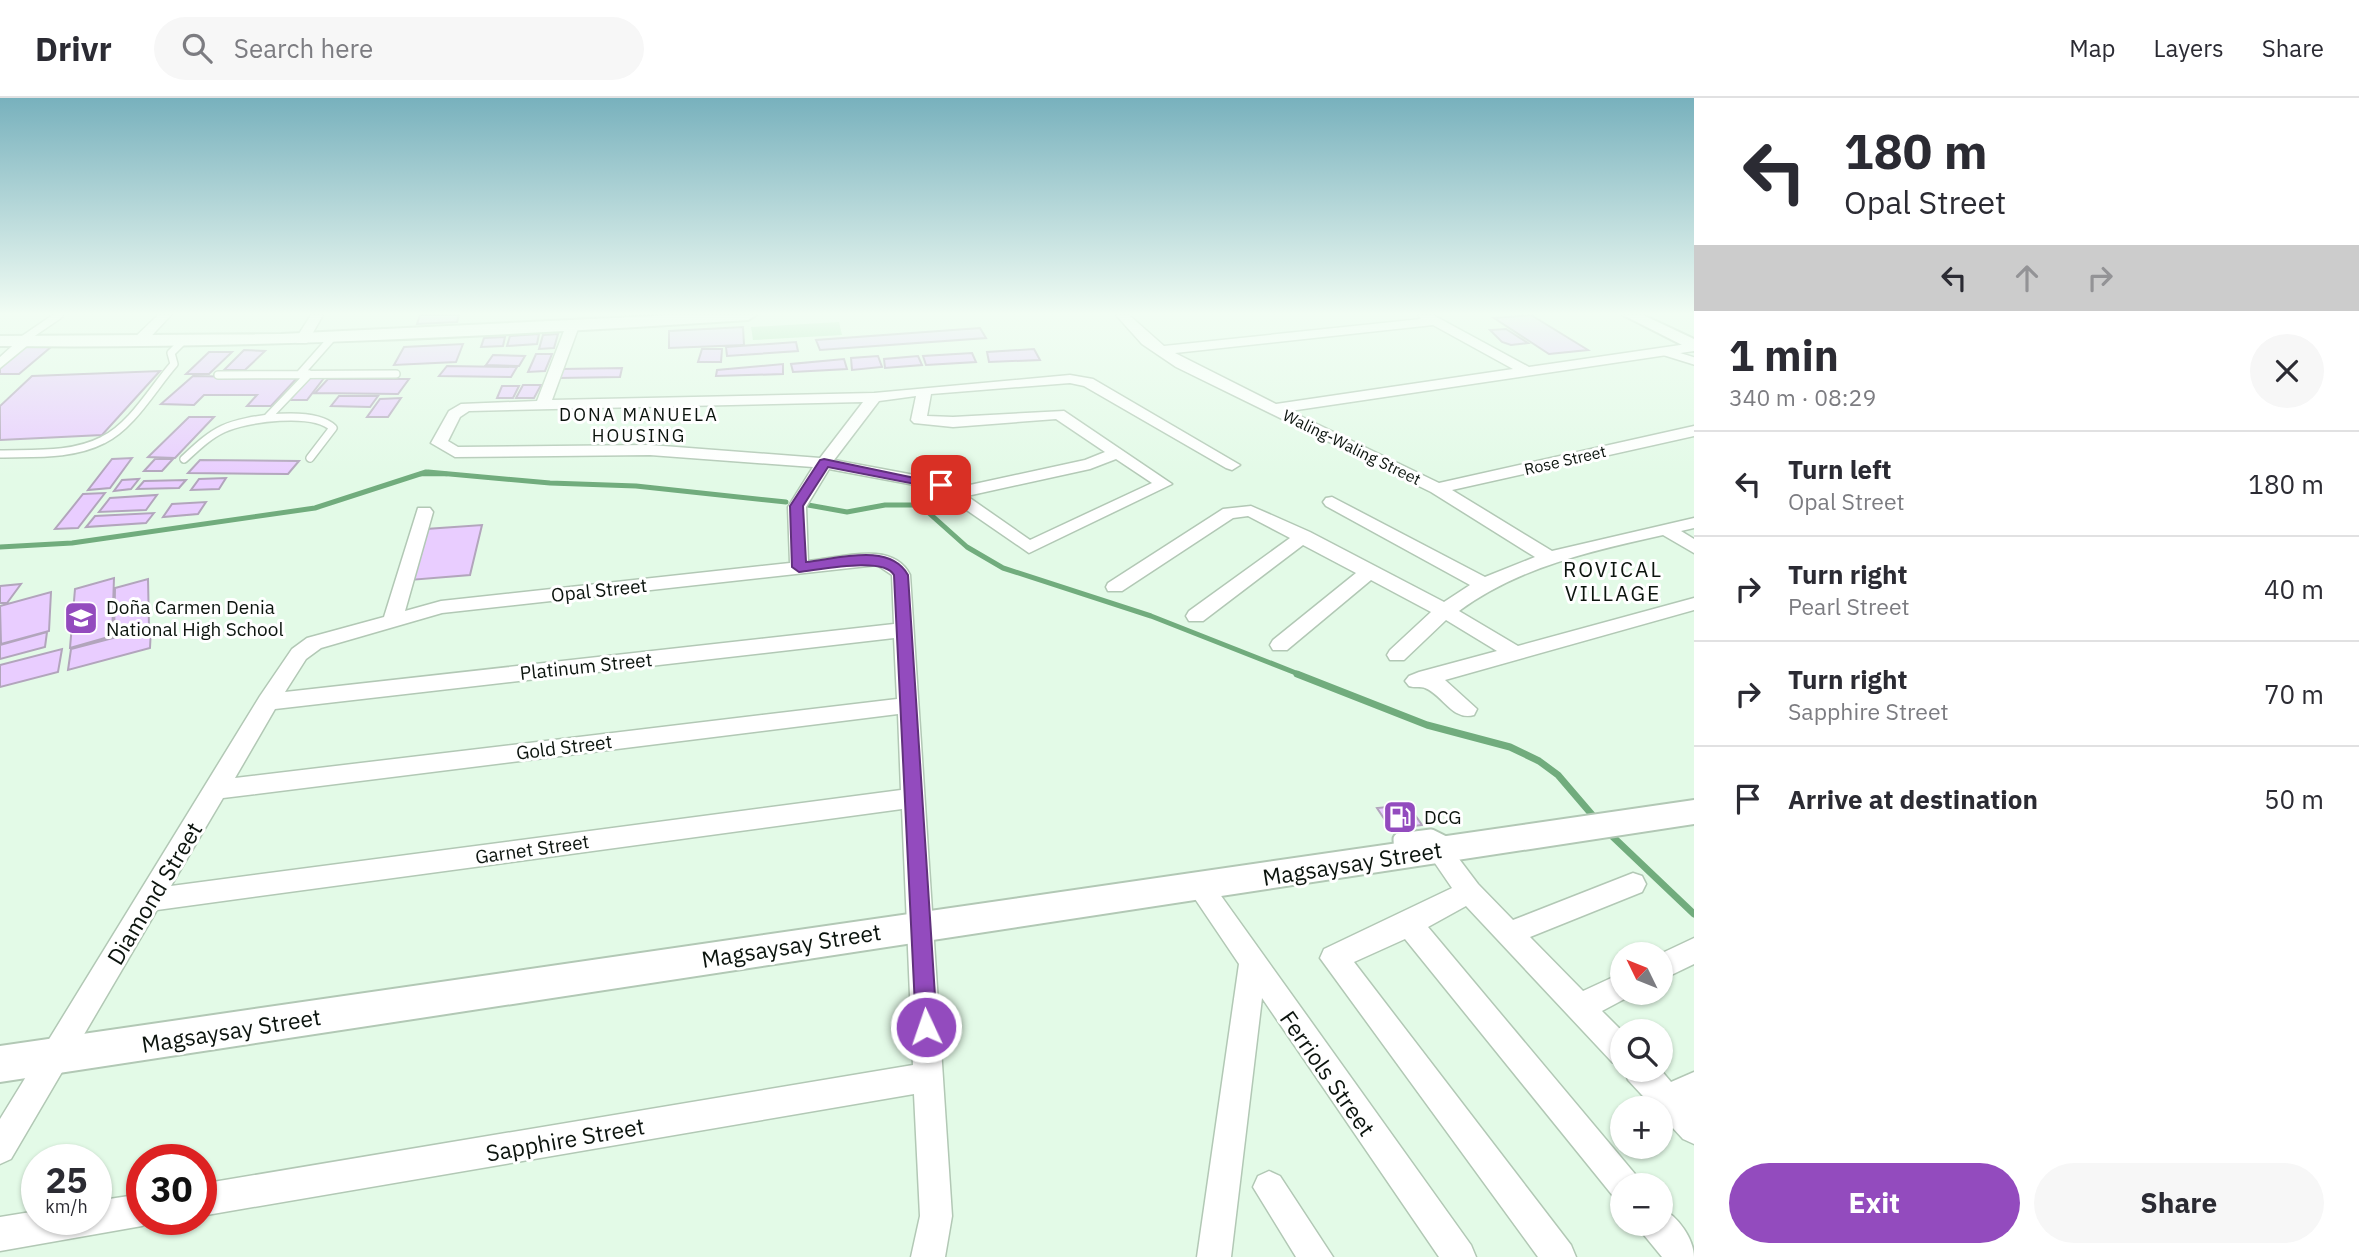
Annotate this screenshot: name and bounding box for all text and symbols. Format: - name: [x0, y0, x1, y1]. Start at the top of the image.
- search box: [154, 17, 644, 80]
- text: Drivr: [35, 27, 112, 70]
- icon: search: [178, 29, 216, 67]
- text: Search here: [234, 31, 373, 65]
- text: Map: [2069, 32, 2116, 64]
- text: Layers: [2154, 32, 2224, 64]
- text: Share: [2262, 32, 2324, 64]
- text: 180 m: [1844, 119, 1988, 182]
- icon: left: [1729, 126, 1820, 217]
- text: Opal Street: [1844, 181, 2006, 223]
- icon: left: [1935, 259, 1973, 297]
- icon: ahead: [2008, 259, 2046, 297]
- icon: right: [2081, 259, 2119, 297]
- text: 1 min: [1729, 328, 1839, 383]
- button: close: [2250, 334, 2324, 408]
- text: 340 m · 08:29: [1729, 382, 1876, 412]
- district label: DONA MANUELA HOUSING: [559, 403, 719, 447]
- street label: Waling-Waling Street: [1280, 405, 1424, 489]
- street label: Rose Street: [1522, 441, 1608, 479]
- text: Turn left: [1788, 452, 1891, 486]
- pin: [911, 455, 971, 515]
- icon: left: [1729, 465, 1767, 503]
- icon: arrive: [922, 466, 960, 504]
- text: 180 m: [2248, 467, 2324, 501]
- text: Opal Street: [1788, 486, 1905, 516]
- district label: ROVICAL VILLAGE: [1563, 555, 1663, 607]
- text: Turn right: [1788, 557, 1907, 591]
- icon: right: [1729, 570, 1767, 608]
- text: 40 m: [2264, 572, 2324, 606]
- street label: Opal Street: [550, 573, 648, 607]
- text: Pearl Street: [1788, 591, 1910, 621]
- place label: Doña Carmen Denia National High School: [106, 595, 284, 641]
- school or university icon: Doña Carmen Denia National High School: [62, 599, 100, 637]
- street label: Platinum Street: [519, 647, 653, 685]
- text: Turn right: [1788, 662, 1907, 696]
- icon: right: [1729, 675, 1767, 713]
- text: 70 m: [2264, 677, 2324, 711]
- text: Sapphire Street: [1788, 696, 1949, 726]
- street label: Gold Street: [515, 729, 613, 765]
- icon: arrive: [1729, 780, 1767, 818]
- text: Arrive at destination: [1788, 782, 2038, 816]
- text: 50 m: [2264, 782, 2324, 816]
- fuel station icon: DCG: [1381, 798, 1419, 836]
- place label: DCG: [1424, 805, 1462, 829]
- street label: Diamond Street: [100, 816, 208, 970]
- street label: Garnet Street: [473, 829, 591, 869]
- street label: Magsaysay Street: [1260, 834, 1444, 892]
- street label: Magsaysay Street: [699, 916, 883, 974]
- north arrow: [1610, 942, 1673, 1004]
- map controls: [1610, 942, 1673, 1236]
- position arrow: [889, 990, 963, 1064]
- street label: Magsaysay Street: [139, 1001, 323, 1059]
- street label: Ferriols Street: [1274, 1004, 1382, 1142]
- button: search: [1610, 1019, 1673, 1082]
- button: +: [1610, 1096, 1673, 1159]
- street label: Sapphire Street: [483, 1110, 647, 1168]
- speed limit sign: 30: [126, 1144, 217, 1235]
- text: 25: [45, 1157, 88, 1203]
- button: Exit: [1729, 1163, 2020, 1243]
- button: Share: [2034, 1163, 2324, 1243]
- button: −: [1610, 1173, 1673, 1236]
- text: km/h: [45, 1195, 88, 1218]

